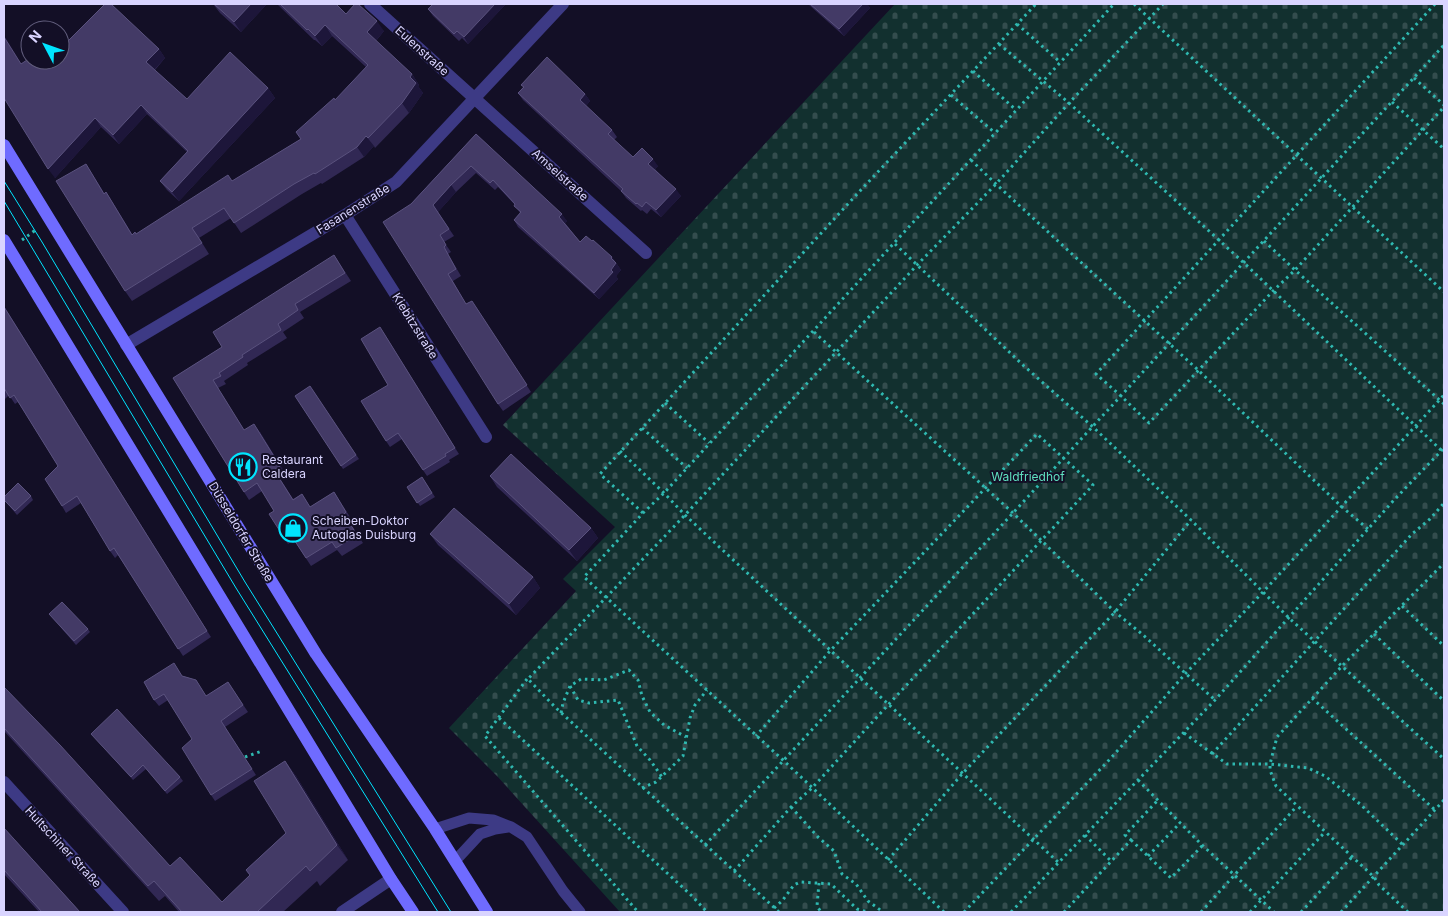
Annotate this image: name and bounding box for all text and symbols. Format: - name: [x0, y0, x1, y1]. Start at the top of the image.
- north arrow: [20, 20, 70, 70]
- street label: Eulenstraße: [392, 23, 452, 79]
- text: N: [25, 27, 45, 46]
- street label: Amselstraße: [529, 145, 592, 204]
- street label: Fasanenstraße: [313, 180, 392, 237]
- street label: Kiebitzstraße: [389, 290, 442, 361]
- restaurant icon: Restaurant Caldera: [228, 452, 258, 482]
- place label: Restaurant Caldera: [262, 452, 323, 481]
- park label: Waldfriedhof: [991, 469, 1065, 484]
- street label: Düsseldorfer Straße: [206, 479, 277, 584]
- shop icon: Scheiben-Doktor Autoglas Duisburg: [278, 513, 308, 543]
- place label: Scheiben-Doktor Autoglas Duisburg: [312, 513, 416, 542]
- street label: Hultschiner Straße: [22, 803, 105, 890]

